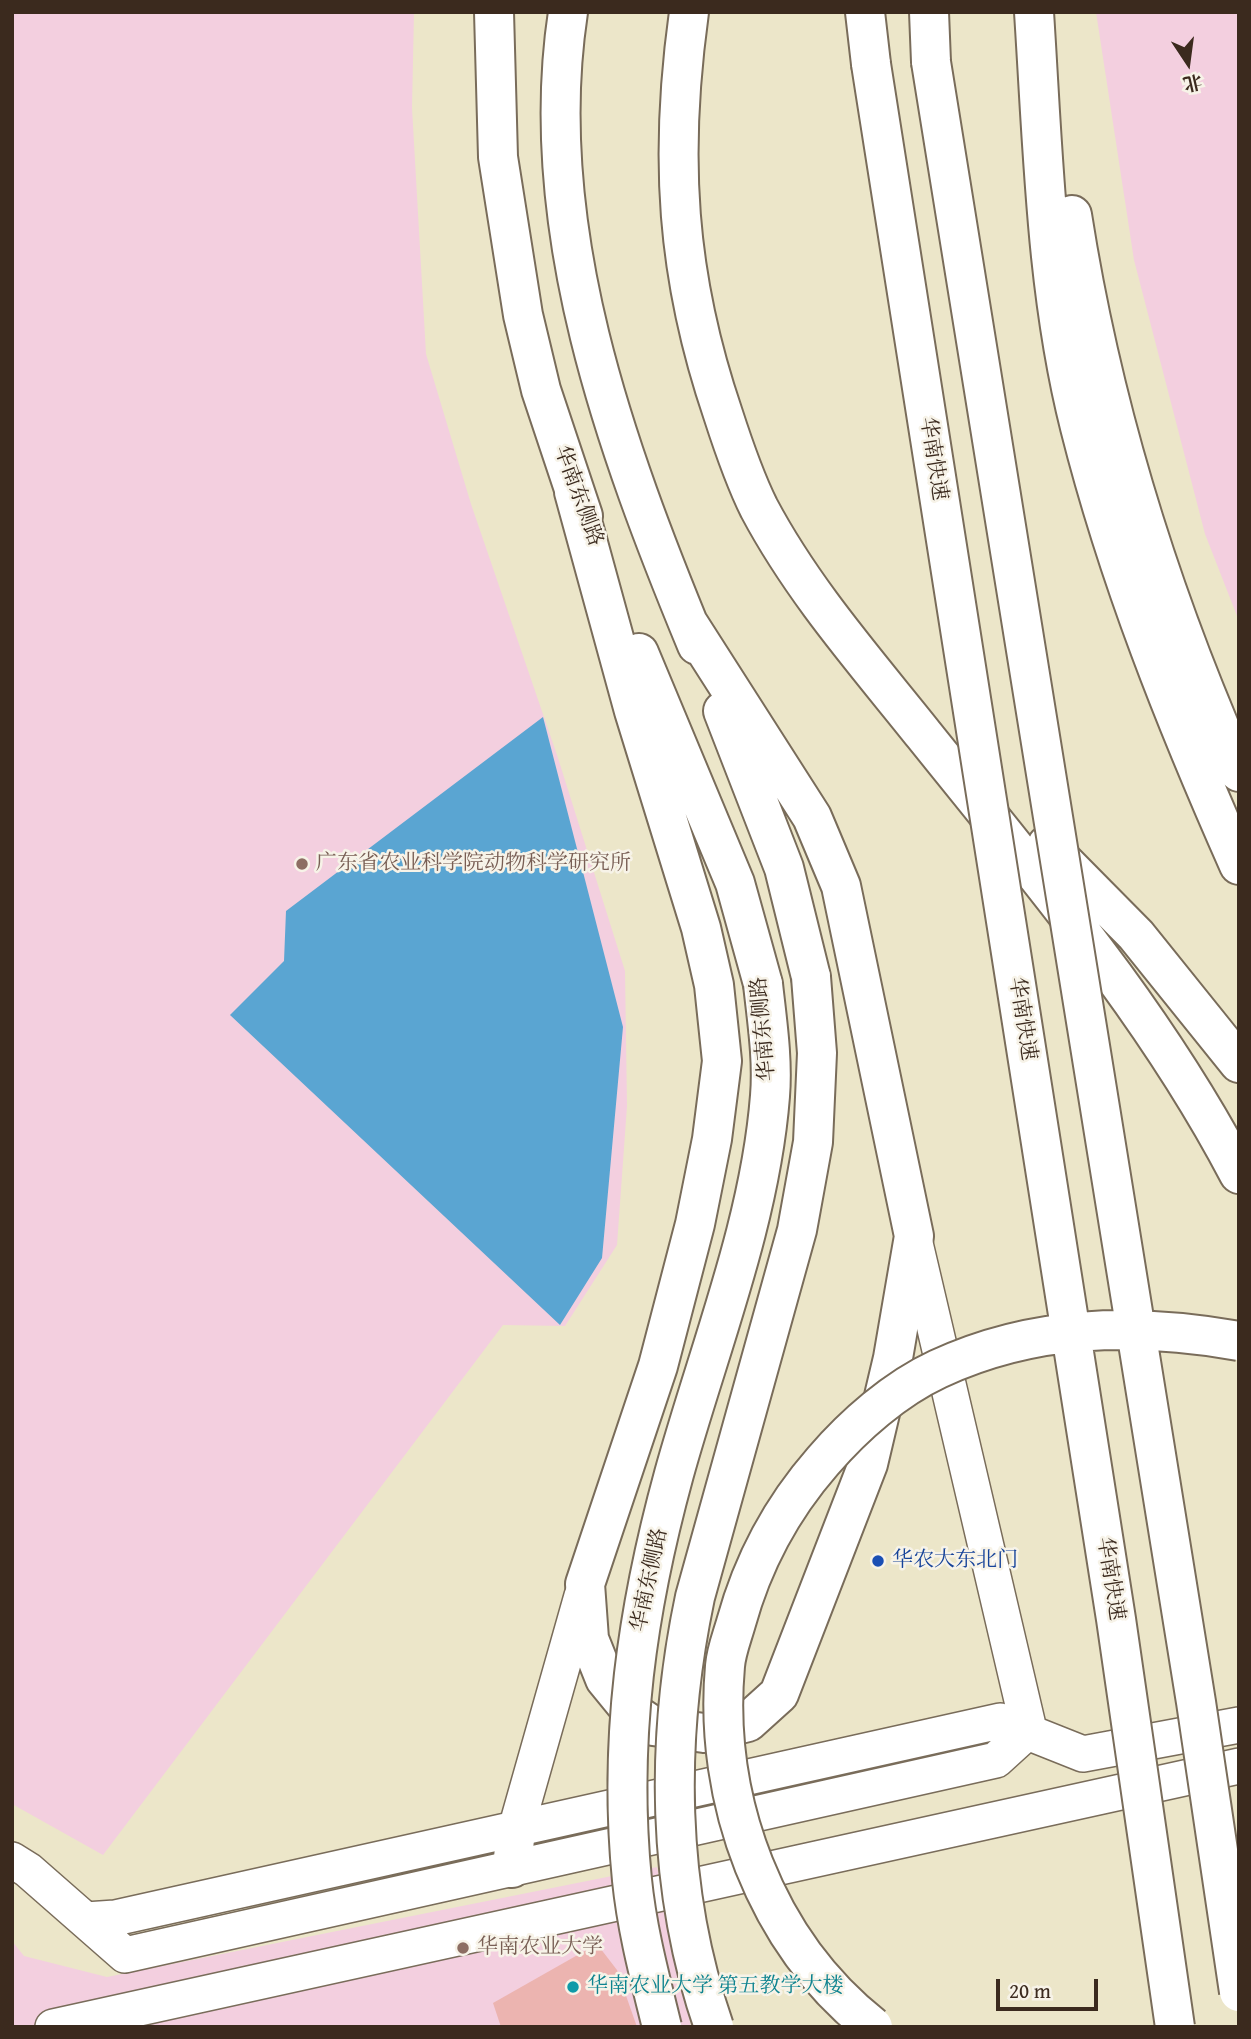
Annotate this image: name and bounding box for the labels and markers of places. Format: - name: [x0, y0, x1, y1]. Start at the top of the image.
- place label: 广东省农业科学院动物科学研究所: [316, 851, 631, 877]
- marker: 广东省农业科学院动物科学研究所: [294, 856, 310, 872]
- place label: 华农大东北门: [892, 1548, 1018, 1574]
- marker: 华农大东北门: [870, 1553, 886, 1569]
- place label: 华南农业大学: [477, 1935, 603, 1961]
- marker: 华南农业大学: [455, 1940, 471, 1956]
- place label: 华南农业大学 第五教学大楼: [587, 1974, 844, 2000]
- marker: 华南农业大学 第五教学大楼: [565, 1979, 581, 1995]

